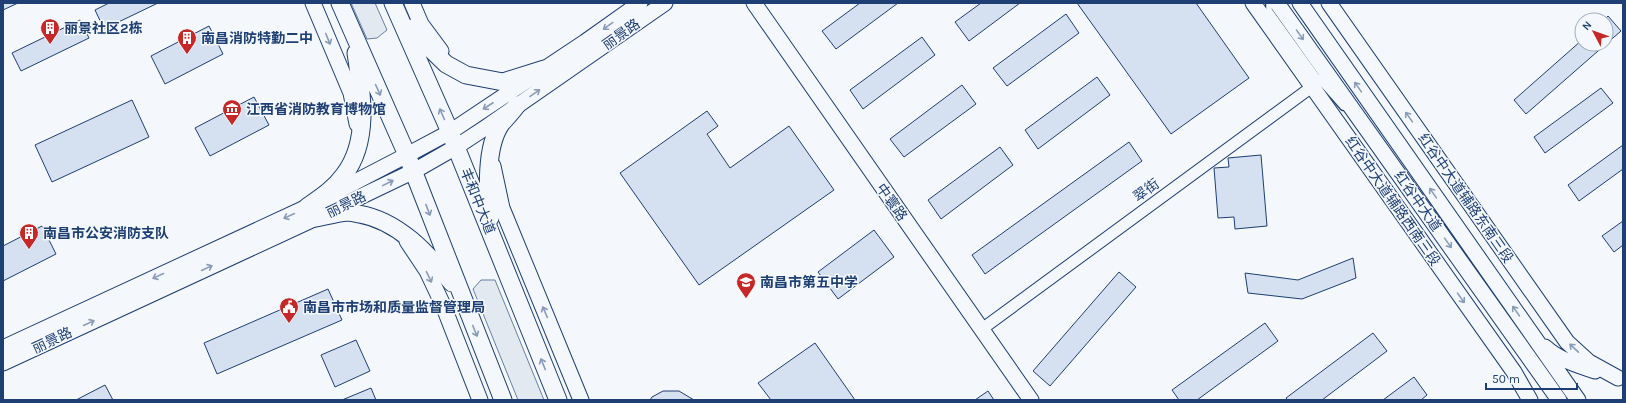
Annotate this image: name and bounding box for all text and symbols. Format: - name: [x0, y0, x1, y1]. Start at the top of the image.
- north arrow: [1574, 12, 1614, 52]
- street label: 丽景路: [599, 15, 643, 53]
- building icon: 丽景社区2栋: [39, 17, 61, 45]
- text: N: [1579, 19, 1594, 33]
- place label: 丽景社区2栋: [64, 20, 142, 37]
- one-way arrow: [603, 22, 614, 30]
- building icon: 南昌消防特勤二中: [176, 27, 198, 55]
- one-way arrow: [1295, 29, 1304, 40]
- place label: 南昌消防特勤二中: [201, 30, 313, 47]
- one-way arrow: [325, 33, 333, 45]
- one-way arrow: [1354, 81, 1362, 92]
- one-way arrow: [375, 83, 383, 95]
- one-way arrow: [529, 89, 540, 97]
- museum icon: 江西省消防教育博物馆: [221, 98, 243, 126]
- place label: 江西省消防教育博物馆: [246, 101, 386, 118]
- one-way arrow: [483, 102, 494, 110]
- one-way arrow: [438, 108, 445, 120]
- one-way arrow: [1405, 112, 1413, 123]
- street label: 红谷中大道辅路东南三段: [1415, 130, 1517, 266]
- street label: 红谷中大道辅路西南三段: [1341, 133, 1444, 269]
- street label: 丰和中大道: [457, 166, 499, 237]
- street label: 红谷中大道: [1391, 168, 1445, 234]
- street label: 翠街: [1130, 175, 1163, 206]
- one-way arrow: [382, 179, 394, 186]
- street label: 中寰路: [873, 180, 911, 224]
- street label: 丽景路: [324, 188, 369, 221]
- one-way arrow: [1429, 188, 1437, 199]
- one-way arrow: [425, 203, 433, 215]
- one-way arrow: [283, 213, 295, 220]
- building icon: 南昌市公安消防支队: [18, 222, 40, 250]
- place label: 南昌市公安消防支队: [43, 225, 169, 242]
- one-way arrow: [1444, 238, 1452, 249]
- one-way arrow: [201, 264, 213, 271]
- one-way arrow: [426, 271, 433, 283]
- school or university icon: 南昌市第五中学: [735, 271, 757, 299]
- one-way arrow: [153, 273, 165, 280]
- place label: 南昌市第五中学: [760, 274, 858, 291]
- one-way arrow: [1457, 292, 1465, 303]
- public building icon: 南昌市市场和质量监督管理局: [278, 296, 300, 324]
- place label: 南昌市市场和质量监督管理局: [303, 299, 485, 316]
- one-way arrow: [1512, 306, 1520, 317]
- one-way arrow: [541, 307, 548, 319]
- one-way arrow: [83, 319, 95, 326]
- street label: 丽景路: [30, 324, 75, 357]
- one-way arrow: [472, 325, 480, 337]
- one-way arrow: [1569, 344, 1579, 353]
- one-way arrow: [539, 358, 547, 370]
- scale bar: [1486, 365, 1577, 391]
- text: 50 m: [1492, 372, 1520, 386]

